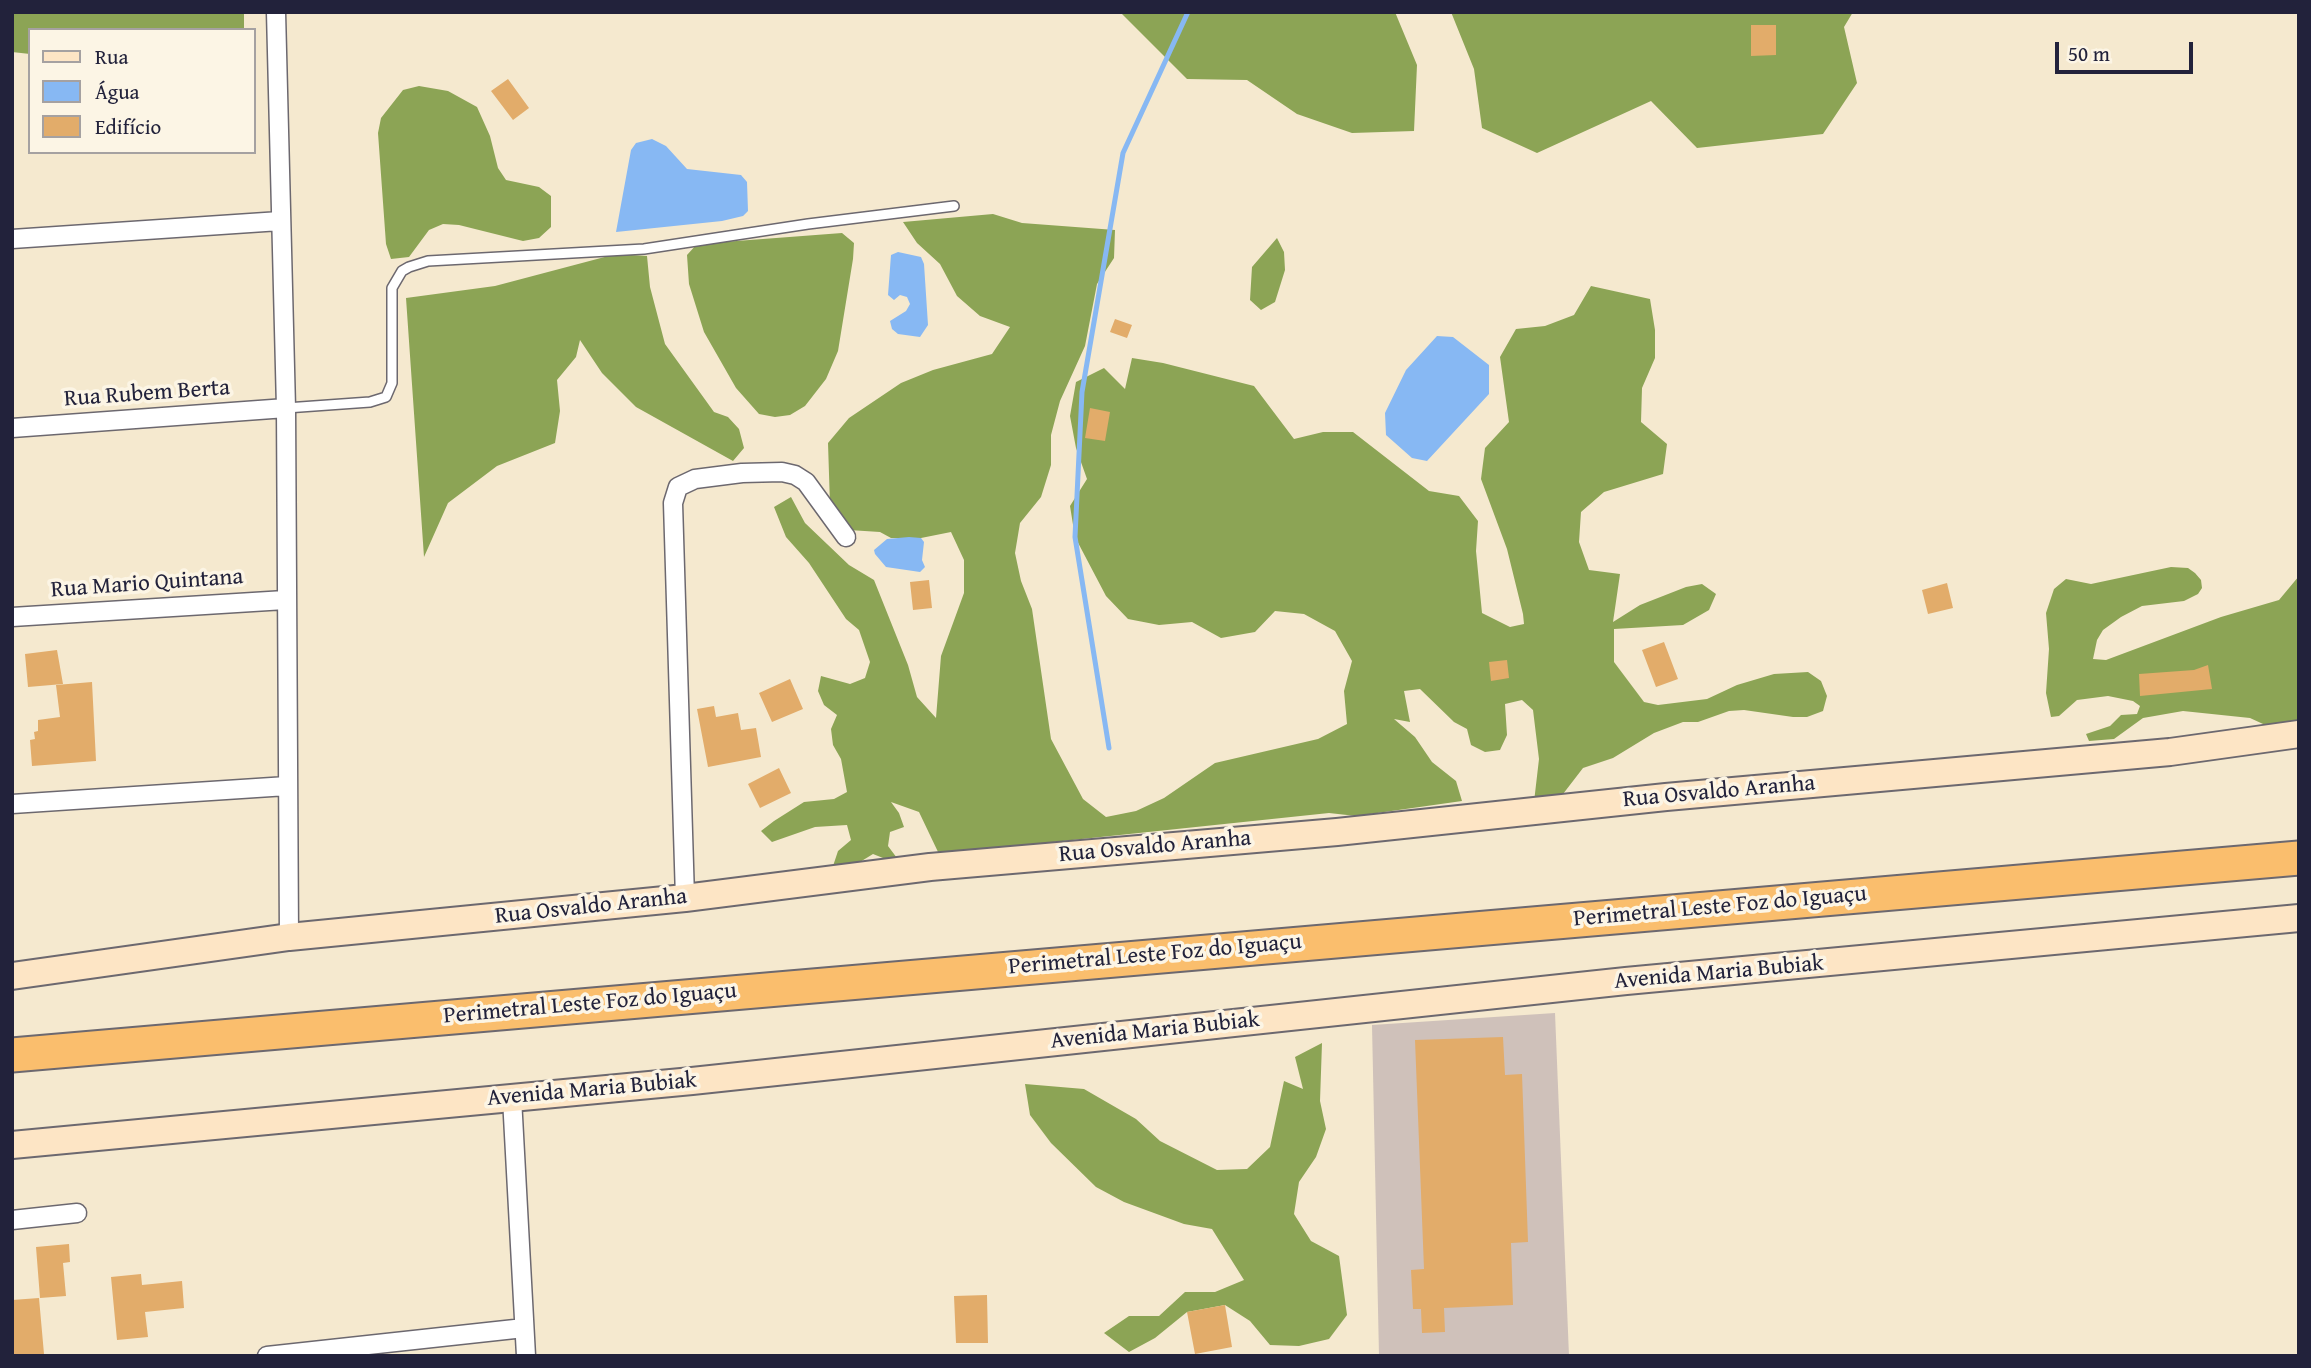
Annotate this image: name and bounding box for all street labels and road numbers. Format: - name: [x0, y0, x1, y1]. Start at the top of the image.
- street label: Rua Rubem Berta: [63, 374, 231, 414]
- street label: Rua Mario Quintana: [50, 564, 244, 604]
- street label: Rua Osvaldo Aranha: [1622, 770, 1816, 814]
- street label: Rua Osvaldo Aranha: [1058, 825, 1252, 869]
- street label: Perimetral Leste Foz do Iguaçu: [1572, 880, 1868, 934]
- street label: Rua Osvaldo Aranha: [494, 883, 688, 931]
- street label: Perimetral Leste Foz do Iguaçu: [1007, 928, 1303, 982]
- street label: Avenida Maria Bubiak: [1613, 950, 1825, 996]
- street label: Perimetral Leste Foz do Iguaçu: [442, 977, 738, 1031]
- street label: Avenida Maria Bubiak: [1049, 1006, 1261, 1056]
- street label: Avenida Maria Bubiak: [486, 1067, 698, 1113]

